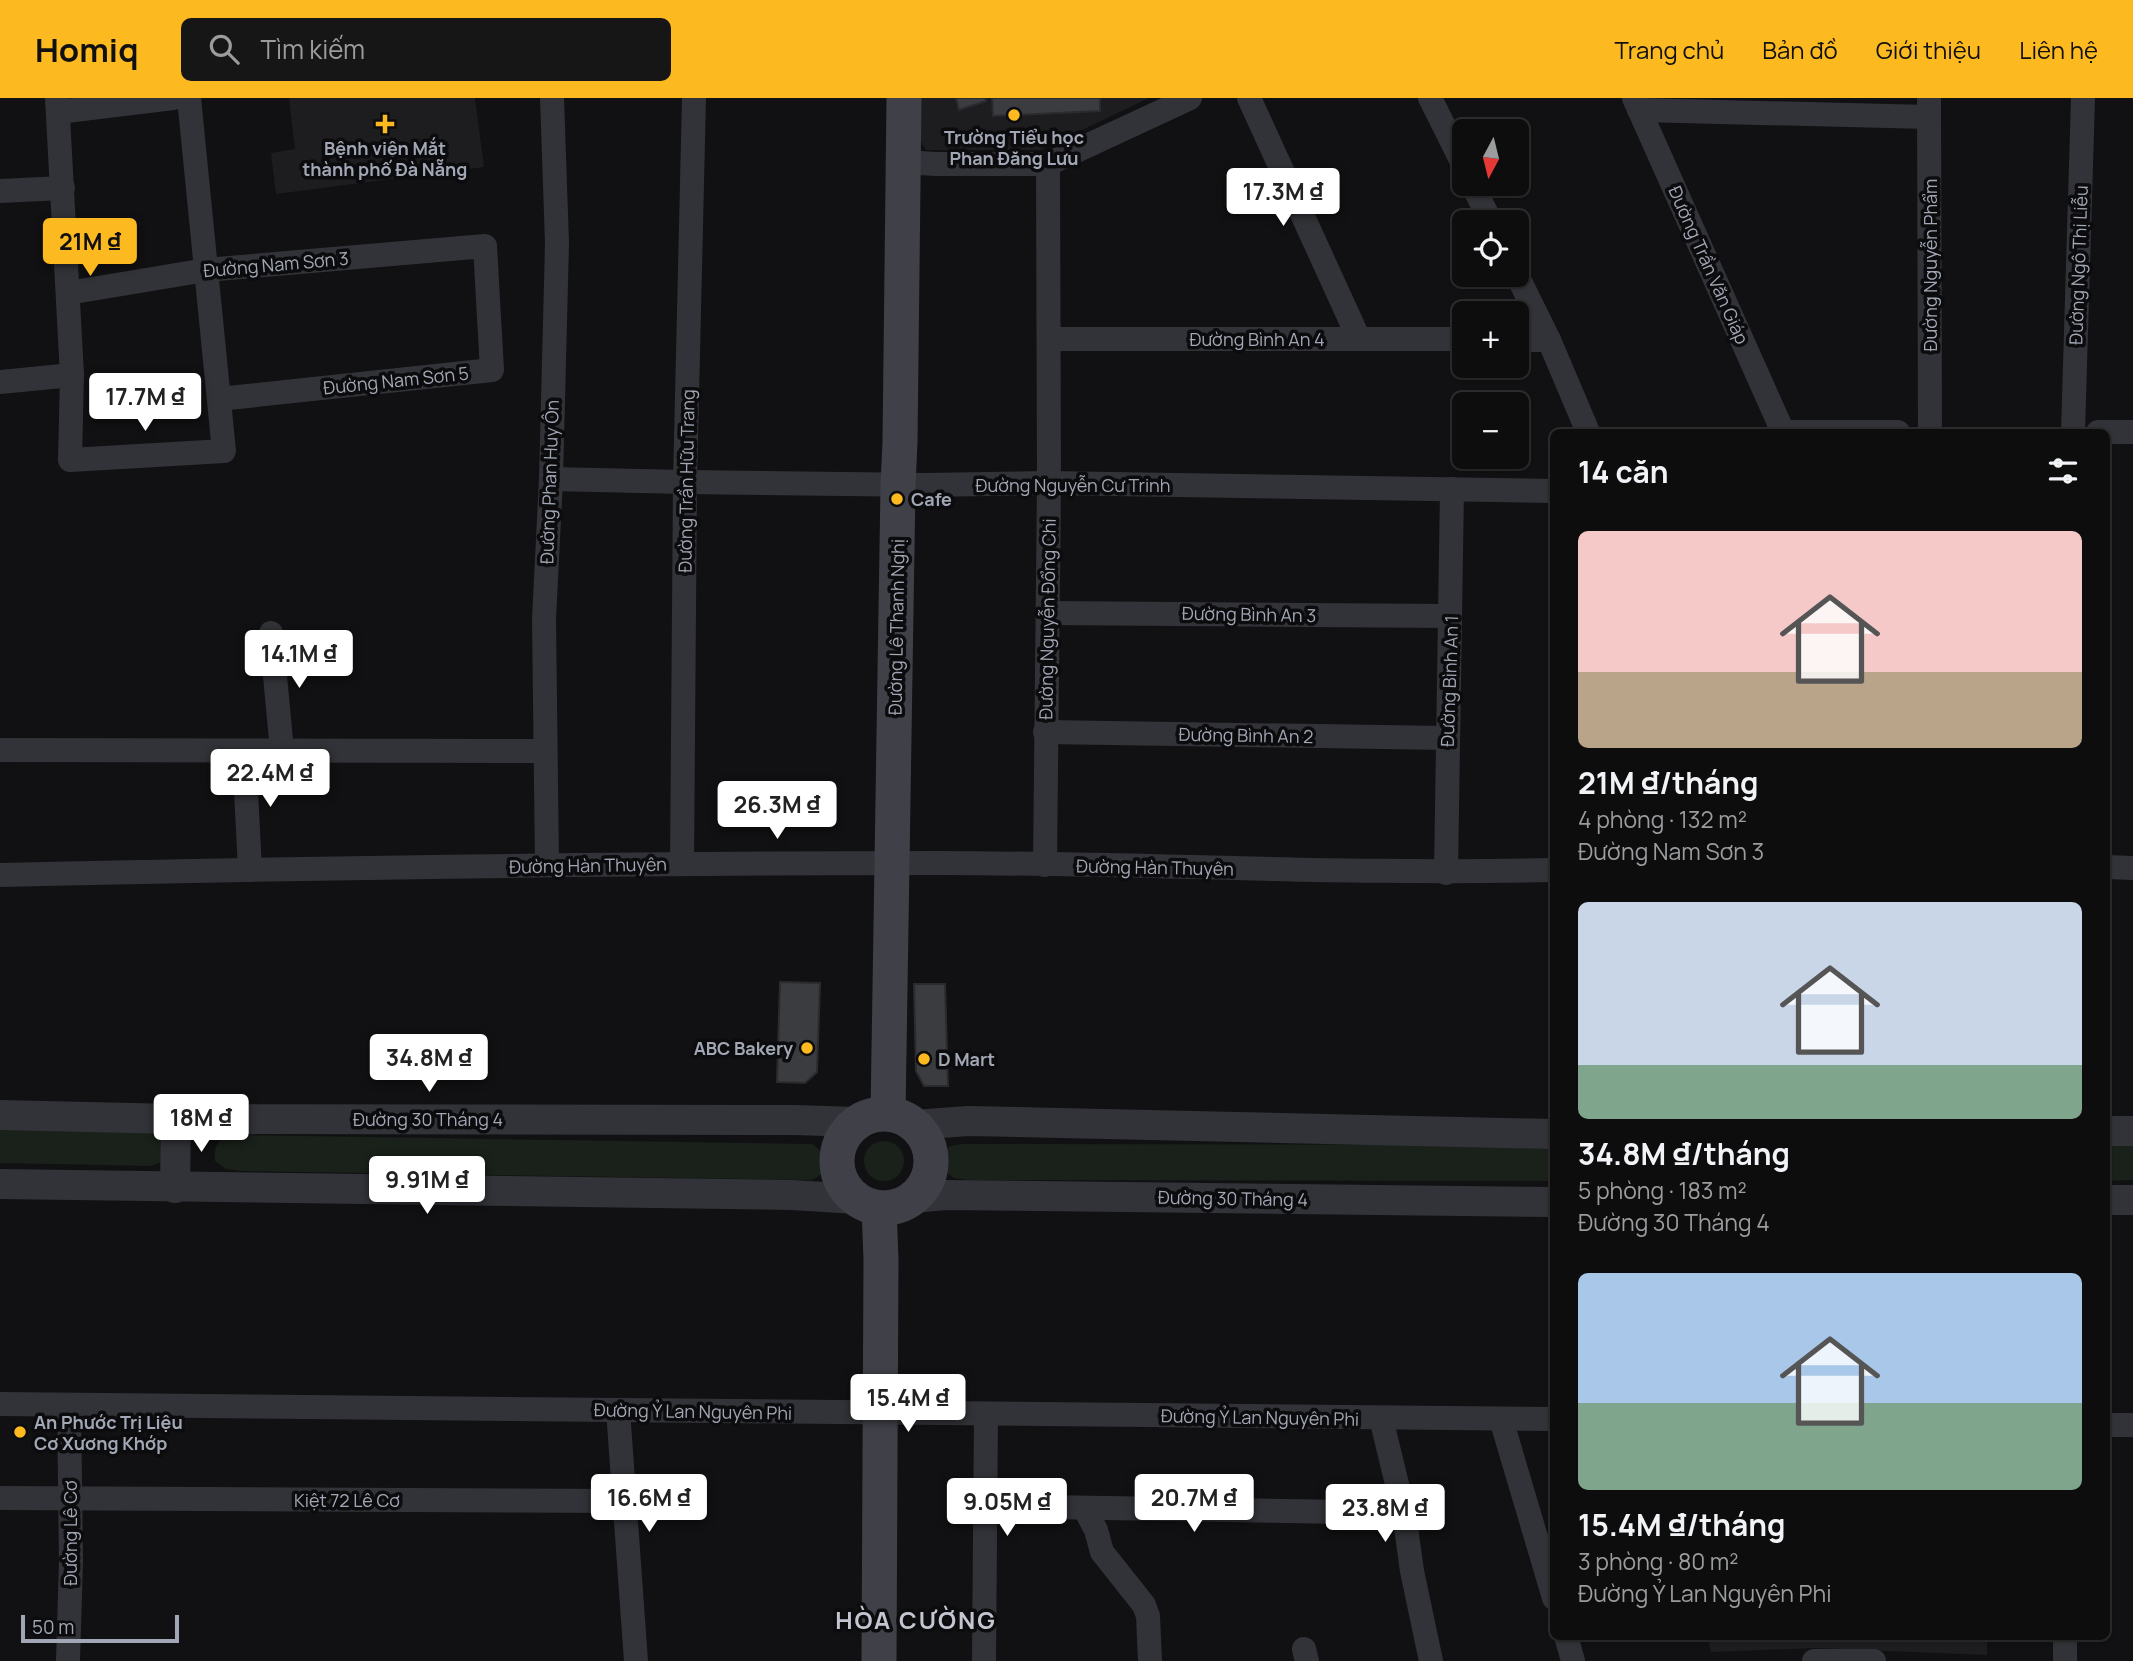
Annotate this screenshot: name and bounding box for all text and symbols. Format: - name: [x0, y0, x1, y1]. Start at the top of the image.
- search box: [181, 18, 671, 81]
- text: Homiq: [35, 27, 139, 72]
- icon: search: [205, 30, 243, 68]
- text: Tìm kiếm: [261, 31, 365, 67]
- text: Trang chủ: [1615, 33, 1724, 66]
- text: Bản đồ: [1762, 33, 1838, 66]
- text: Giới thiệu: [1876, 33, 1981, 66]
- text: Liên hệ: [2019, 33, 2098, 66]
- marker: Trường Tiểu học Phan Đăng Lưu: [1006, 107, 1022, 123]
- marker: Bệnh viện Mắt thành phố Đà Nẵng: [375, 114, 395, 134]
- north arrow: [1452, 119, 1530, 196]
- map controls: [1452, 119, 1529, 469]
- place label: Trường Tiểu học Phan Đăng Lưu: [944, 125, 1084, 170]
- place label: Bệnh viện Mắt thành phố Đà Nẵng: [303, 136, 467, 181]
- pin: 17.3M ₫: [1218, 169, 1348, 228]
- text: 17.3M ₫: [1243, 175, 1323, 207]
- street label: Đường Nguyễn Phẩm: [1918, 179, 1942, 351]
- street label: Đường Trần Văn Giáp: [1663, 182, 1755, 348]
- street label: Đường Ngô Thị Liễu: [2063, 185, 2093, 345]
- button: locate: [1452, 210, 1529, 287]
- pin: 21M ₫: [41, 218, 139, 278]
- text: 21M ₫: [59, 225, 121, 257]
- street label: Đường Nam Sơn 3: [202, 246, 350, 282]
- button: +: [1452, 301, 1529, 378]
- street label: Đường Bình An 4: [1189, 327, 1325, 351]
- street label: Đường Nam Sơn 5: [322, 360, 470, 400]
- pin: 17.7M ₫: [80, 374, 210, 433]
- text: 17.7M ₫: [105, 380, 185, 412]
- street label: Đường Trần Hữu Trang: [672, 389, 700, 573]
- button: −: [1452, 392, 1529, 469]
- street label: Đường Phan Huy Ôn: [534, 399, 564, 565]
- text: 14 căn: [1578, 451, 1668, 492]
- icon: filters: [2044, 452, 2082, 490]
- street label: Đường Nguyễn Cư Trinh: [975, 473, 1171, 497]
- place label: Cafe: [911, 487, 952, 511]
- marker: Cafe: [889, 491, 905, 507]
- street label: Đường Nguyễn Đổng Chi: [1033, 518, 1061, 720]
- street label: Đường Lê Thanh Nghị: [882, 539, 910, 715]
- icon: home: [1767, 576, 1893, 702]
- street label: Đường Bình An 3: [1182, 601, 1316, 627]
- street label: Đường Bình An 1: [1435, 615, 1463, 747]
- pin: 14.1M ₫: [234, 630, 364, 690]
- text: 14.1M ₫: [261, 637, 337, 669]
- street label: Đường Bình An 2: [1178, 722, 1314, 748]
- pin: 22.4M ₫: [205, 750, 335, 809]
- text: 22.4M ₫: [227, 756, 313, 788]
- text: 21M ₫/tháng: [1578, 762, 1758, 803]
- pin: 26.3M ₫: [712, 782, 842, 841]
- text: 26.3M ₫: [734, 788, 820, 820]
- text: 4 phòng · 132 m²: [1578, 803, 1747, 835]
- text: Đường Nam Sơn 3: [1578, 835, 1764, 867]
- street label: Đường Hàn Thuyên: [509, 852, 667, 878]
- street label: Đường Hàn Thuyên: [1076, 854, 1234, 880]
- icon: home: [1767, 947, 1893, 1073]
- pin: 34.8M ₫: [364, 1034, 494, 1094]
- place label: ABC Bakery: [694, 1036, 793, 1060]
- marker: ABC Bakery: [799, 1040, 815, 1056]
- text: 34.8M ₫: [386, 1041, 472, 1073]
- place label: D Mart: [938, 1047, 995, 1071]
- marker: D Mart: [916, 1051, 932, 1067]
- pin: 18M ₫: [152, 1094, 250, 1154]
- text: 18M ₫: [170, 1101, 232, 1133]
- street label: Đường 30 Tháng 4: [353, 1107, 503, 1131]
- text: 34.8M ₫/tháng: [1578, 1133, 1790, 1174]
- pin: 9.91M ₫: [362, 1156, 492, 1216]
- text: 9.91M ₫: [385, 1163, 469, 1195]
- text: 5 phòng · 183 m²: [1578, 1174, 1747, 1206]
- street label: Đường 30 Tháng 4: [1158, 1185, 1308, 1211]
- text: Đường 30 Tháng 4: [1578, 1206, 1770, 1238]
- icon: home: [1767, 1318, 1893, 1444]
- pin: 15.4M ₫: [843, 1374, 973, 1434]
- text: 15.4M ₫: [867, 1381, 949, 1413]
- street label: Đường Ỷ Lan Nguyên Phi: [594, 1397, 792, 1425]
- street label: Đường Ỷ Lan Nguyên Phi: [1161, 1403, 1359, 1431]
- place label: An Phước Trị Liệu Cơ Xương Khớp: [34, 1410, 183, 1455]
- marker: An Phước Trị Liệu Cơ Xương Khớp: [12, 1424, 28, 1440]
- pin: 16.6M ₫: [584, 1474, 714, 1534]
- pin: 20.7M ₫: [1129, 1474, 1259, 1534]
- pin: 9.05M ₫: [942, 1478, 1072, 1538]
- street label: Đường Lê Cơ: [58, 1480, 82, 1586]
- text: 16.6M ₫: [607, 1481, 691, 1513]
- text: 20.7M ₫: [1151, 1481, 1237, 1513]
- pin: 23.8M ₫: [1320, 1484, 1450, 1544]
- text: 9.05M ₫: [963, 1485, 1051, 1517]
- street label: Kiệt 72 Lê Cơ: [294, 1488, 400, 1512]
- text: 23.8M ₫: [1342, 1491, 1428, 1523]
- text: 15.4M ₫/tháng: [1578, 1504, 1786, 1545]
- text: 3 phòng · 80 m²: [1578, 1545, 1739, 1577]
- text: Đường Ỷ Lan Nguyên Phi: [1578, 1577, 1832, 1609]
- district label: HÒA CƯỜNG: [835, 1603, 997, 1636]
- scale bar: [21, 1612, 178, 1644]
- text: 50 m: [32, 1614, 74, 1640]

